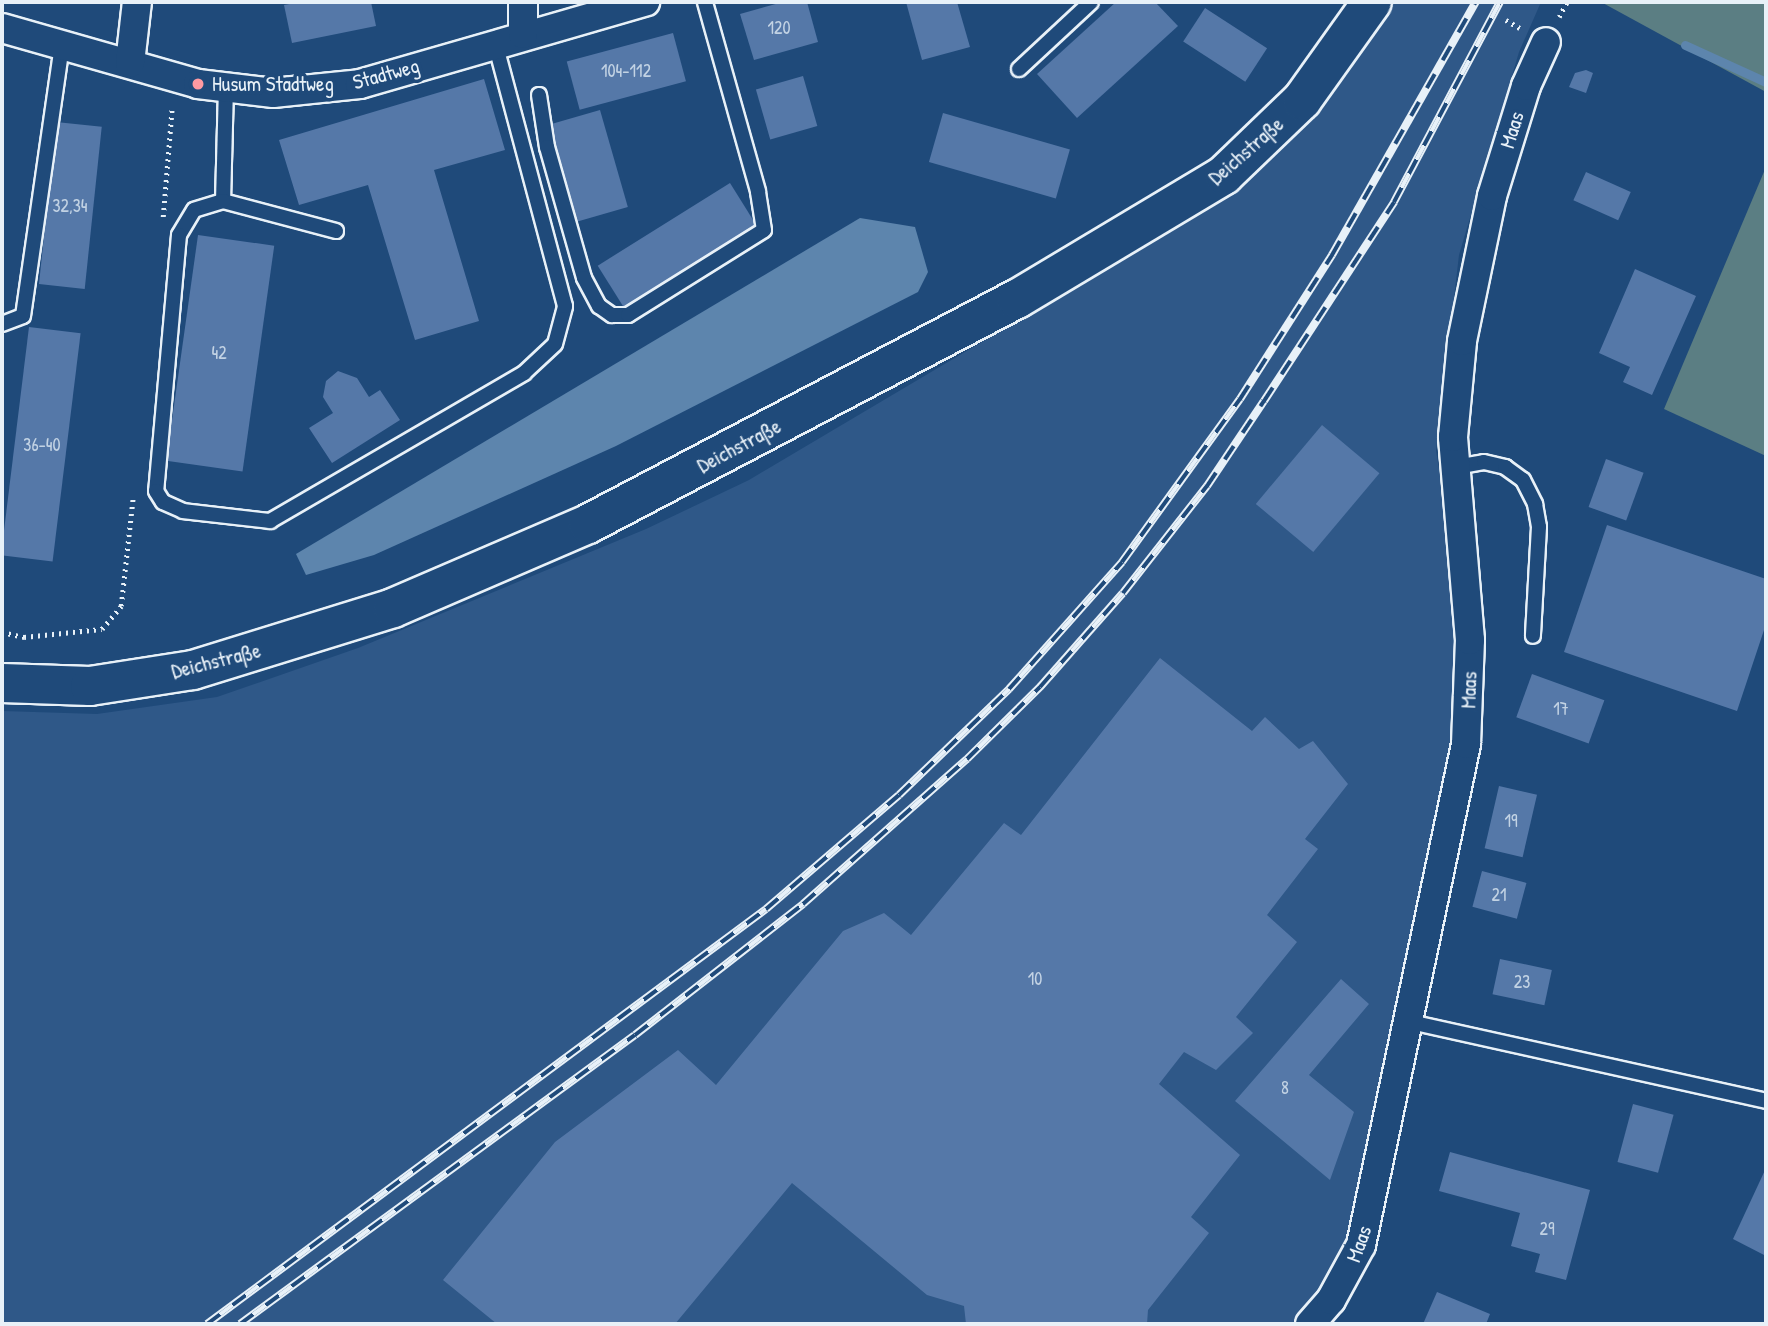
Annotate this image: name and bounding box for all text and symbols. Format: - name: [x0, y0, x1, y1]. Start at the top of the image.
- house number: 120: [767, 17, 791, 39]
- street label: Stadtweg: [350, 53, 422, 95]
- house number: 104-112: [601, 60, 651, 82]
- place label: Husum Stadtweg: [212, 71, 334, 97]
- marker: Husum Stadtweg: [190, 76, 206, 92]
- street label: Maas: [1495, 109, 1529, 151]
- street label: Deichstraße: [1203, 112, 1289, 190]
- house number: 32,34: [53, 195, 87, 217]
- house number: 42: [211, 342, 227, 364]
- street label: Deichstraße: [693, 413, 785, 479]
- house number: 36-40: [23, 434, 61, 456]
- street label: Deichstraße: [169, 638, 263, 684]
- street label: Maas: [1456, 671, 1482, 709]
- house number: 17: [1553, 698, 1569, 720]
- house number: 19: [1504, 810, 1518, 832]
- house number: 21: [1492, 884, 1506, 906]
- house number: 10: [1028, 968, 1042, 990]
- house number: 23: [1514, 971, 1530, 993]
- house number: 8: [1281, 1077, 1289, 1099]
- house number: 29: [1539, 1218, 1555, 1240]
- street label: Maas: [1341, 1222, 1377, 1266]

